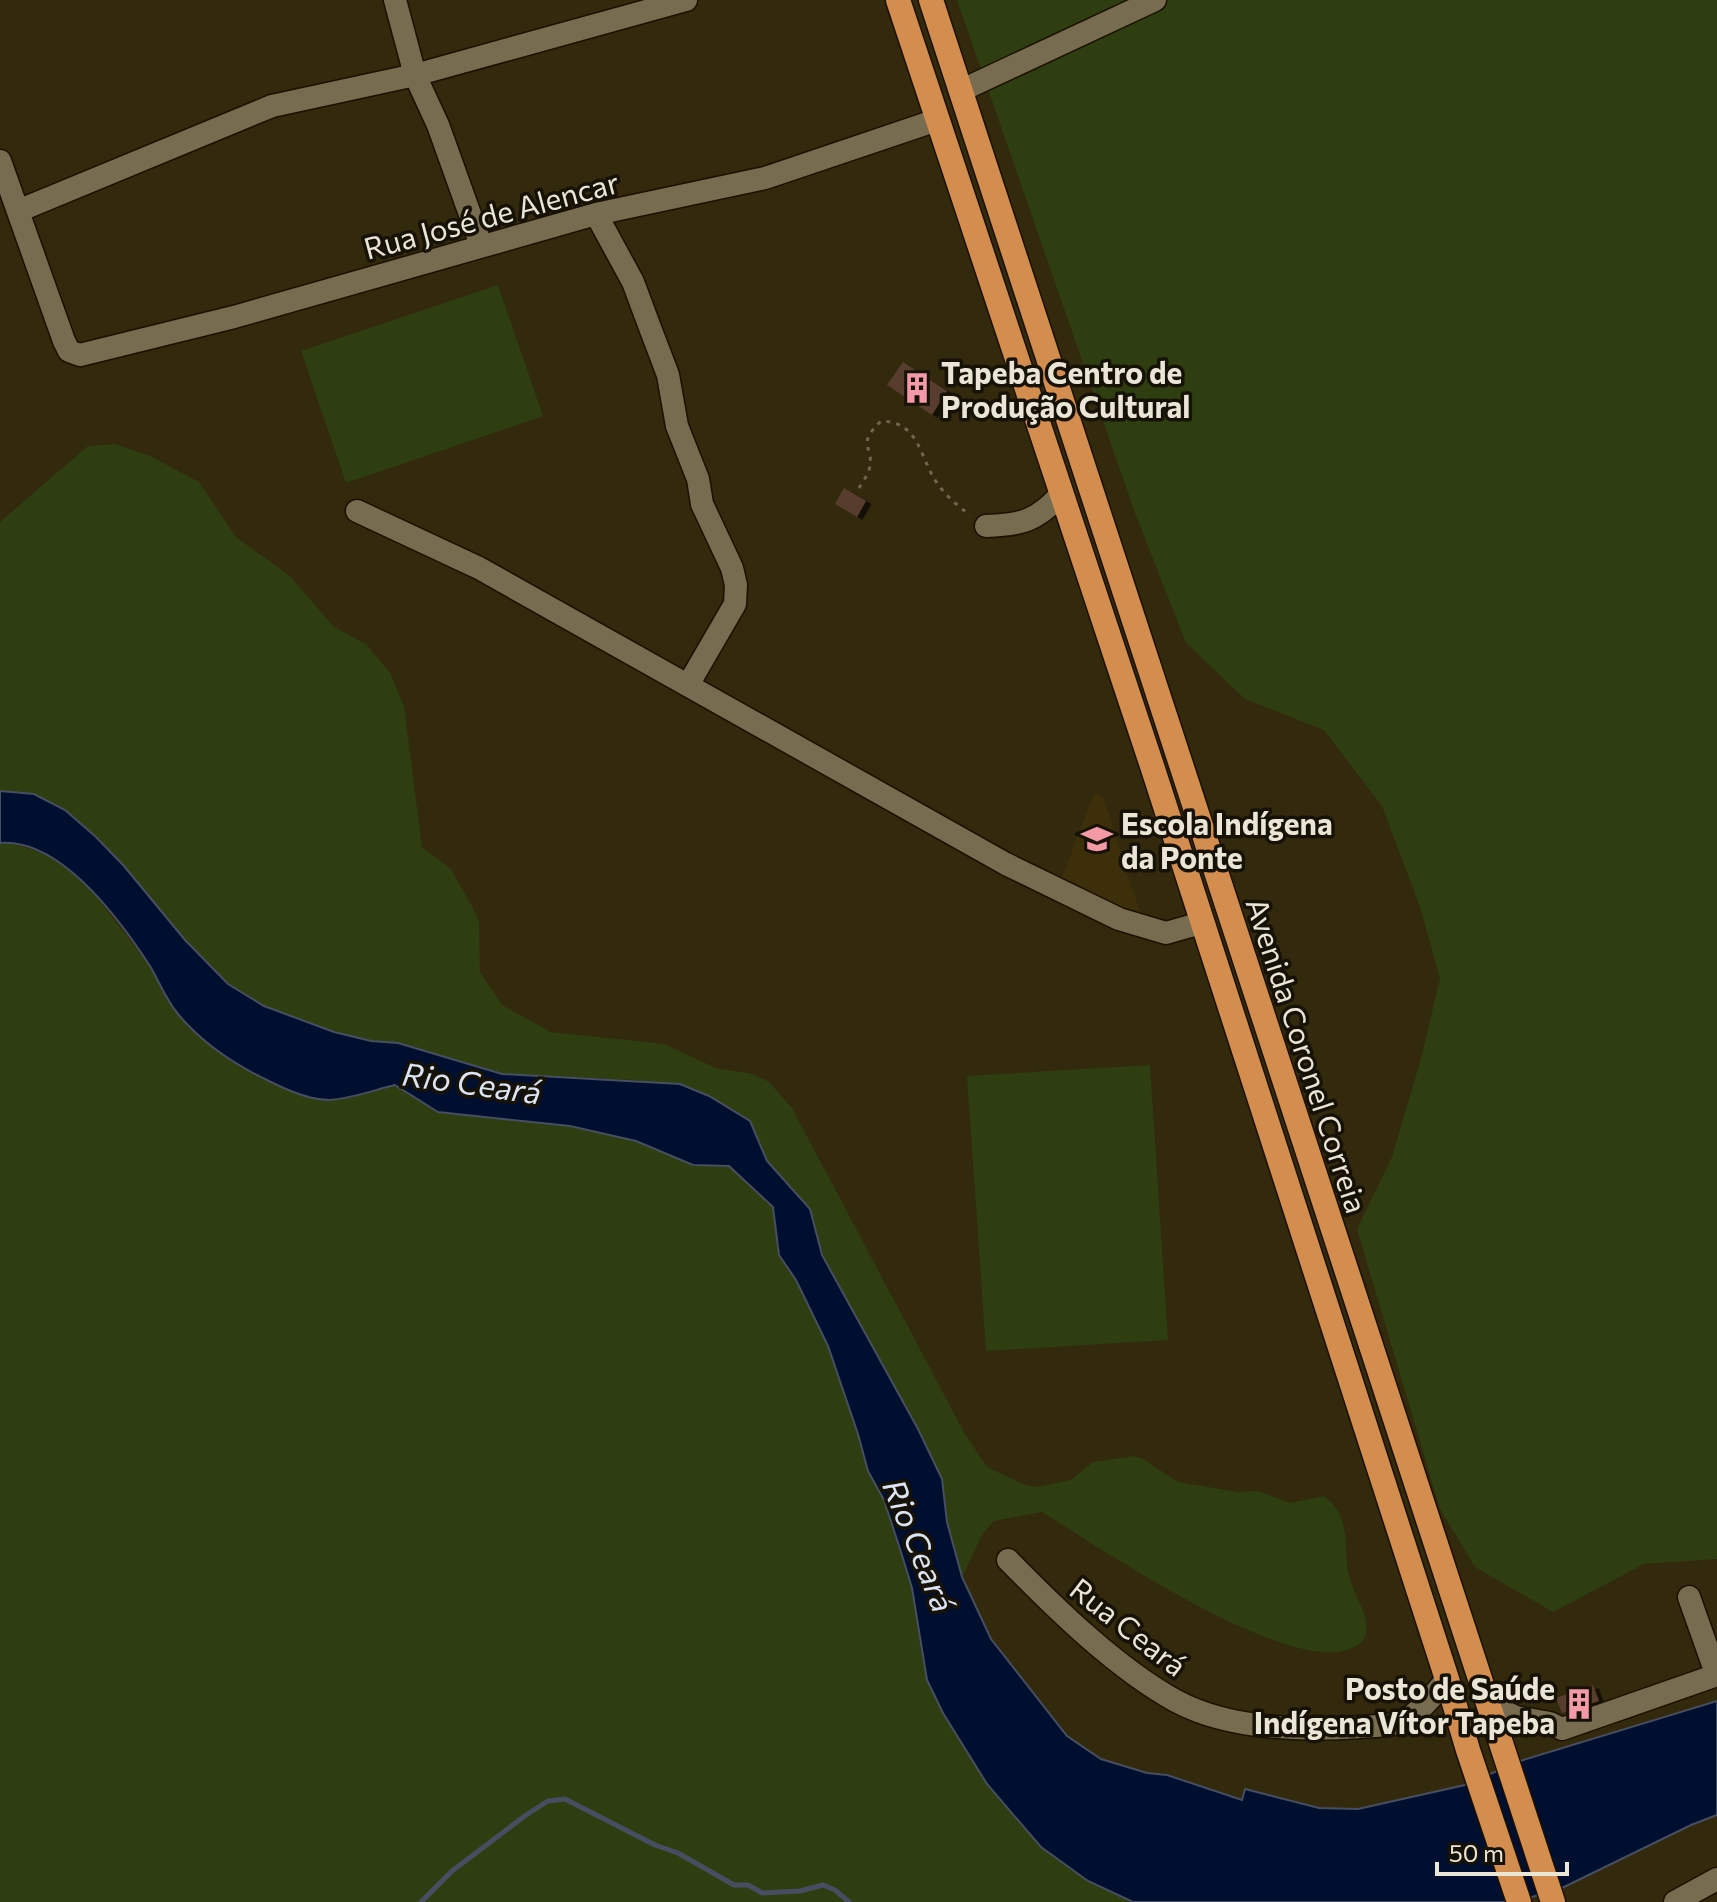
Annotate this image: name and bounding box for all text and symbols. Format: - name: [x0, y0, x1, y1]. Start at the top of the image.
- street label: Rua José de Alencar: [359, 162, 623, 266]
- place label: Tapeba Centro de Produção Cultural: [941, 353, 1191, 425]
- building icon: Tapeba Centro de Produção Cultural: [900, 371, 934, 405]
- place label: Escola Indígena da Ponte: [1121, 804, 1333, 875]
- school or university icon: Escola Indígena da Ponte: [1080, 822, 1114, 856]
- street label: Avenida Coronel Correia: [1240, 893, 1376, 1217]
- water label: Rio Ceará: [400, 1052, 544, 1112]
- water label: Rio Ceará: [875, 1473, 965, 1618]
- street label: Rua Ceará: [1063, 1569, 1195, 1683]
- place label: Posto de Saúde Indígena Vítor Tapeba: [1254, 1669, 1555, 1740]
- building icon: Posto de Saúde Indígena Vítor Tapeba: [1562, 1687, 1596, 1721]
- scale bar: [1437, 1826, 1567, 1876]
- text: 50 m: [1449, 1838, 1504, 1867]

